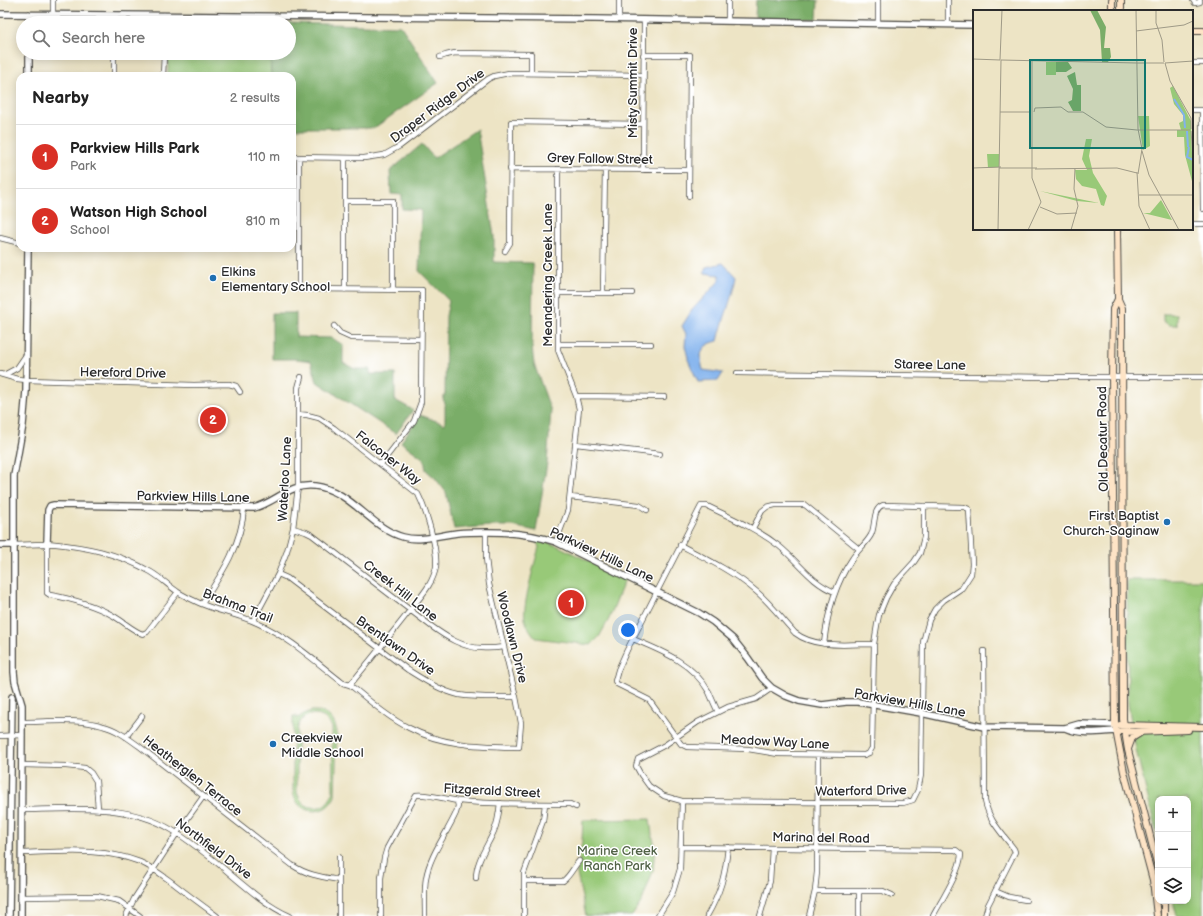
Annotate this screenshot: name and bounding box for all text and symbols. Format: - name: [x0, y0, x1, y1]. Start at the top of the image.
- inset map: [973, 10, 1193, 230]
- search box: [16, 16, 296, 60]
- icon: search: [30, 27, 52, 49]
- street label: Misty Summit Drive: [625, 27, 641, 138]
- text: Search here: [62, 29, 145, 48]
- street label: Draper Ridge Drive: [387, 65, 488, 146]
- text: Nearby: [32, 88, 89, 108]
- text: 2 results: [230, 90, 280, 106]
- text: Parkview Hills Park: [70, 139, 199, 158]
- text: 1: [42, 149, 48, 165]
- text: 110 m: [248, 149, 280, 165]
- street label: Grey Fallow Street: [547, 150, 653, 168]
- text: Park: [70, 158, 96, 174]
- text: Watson High School: [70, 203, 207, 222]
- street label: Meandering Creek Lane: [540, 203, 556, 347]
- text: 2: [41, 213, 49, 229]
- text: 810 m: [245, 213, 280, 229]
- text: School: [70, 222, 110, 238]
- place label: Elkins Elementary School: [221, 264, 330, 295]
- marker: Elkins Elementary School: [208, 273, 218, 283]
- street label: Staree Lane: [894, 356, 966, 374]
- street label: Hereford Drive: [80, 364, 167, 382]
- street label: Old Decatur Road: [1094, 386, 1112, 492]
- pin: 2: [200, 405, 226, 435]
- street label: Falconer Way: [352, 427, 424, 488]
- street label: Waterloo Lane: [275, 436, 295, 522]
- street label: Parkview Hills Lane: [136, 488, 250, 506]
- place label: First Baptist Church-Saginaw: [1063, 508, 1159, 539]
- marker: First Baptist Church-Saginaw: [1162, 517, 1172, 527]
- street label: Parkview Hills Lane: [547, 524, 656, 586]
- street label: Creek Hill Lane: [360, 557, 441, 625]
- street label: Brahma Trail: [200, 585, 275, 627]
- pin: 1: [558, 588, 584, 618]
- street label: Woodlawn Drive: [493, 590, 531, 685]
- street label: Brentlawn Drive: [353, 613, 438, 679]
- your location: [618, 620, 638, 640]
- street label: Parkview Hills Lane: [853, 685, 967, 721]
- place label: Creekview Middle School: [281, 730, 364, 761]
- street label: Meadow Way Lane: [720, 731, 830, 753]
- street label: Heatherglen Terrace: [140, 732, 245, 820]
- marker: Creekview Middle School: [268, 739, 278, 749]
- street label: Fitzgerald Street: [443, 780, 541, 802]
- street label: Waterford Drive: [815, 782, 907, 800]
- map controls: [1155, 796, 1191, 904]
- button: +: [1155, 796, 1191, 832]
- street label: Northfield Drive: [172, 815, 255, 883]
- street label: Marina del Road: [772, 829, 870, 847]
- button: −: [1155, 832, 1191, 868]
- park label: Marine Creek Ranch Park: [577, 843, 658, 874]
- button: layers: [1155, 868, 1191, 904]

